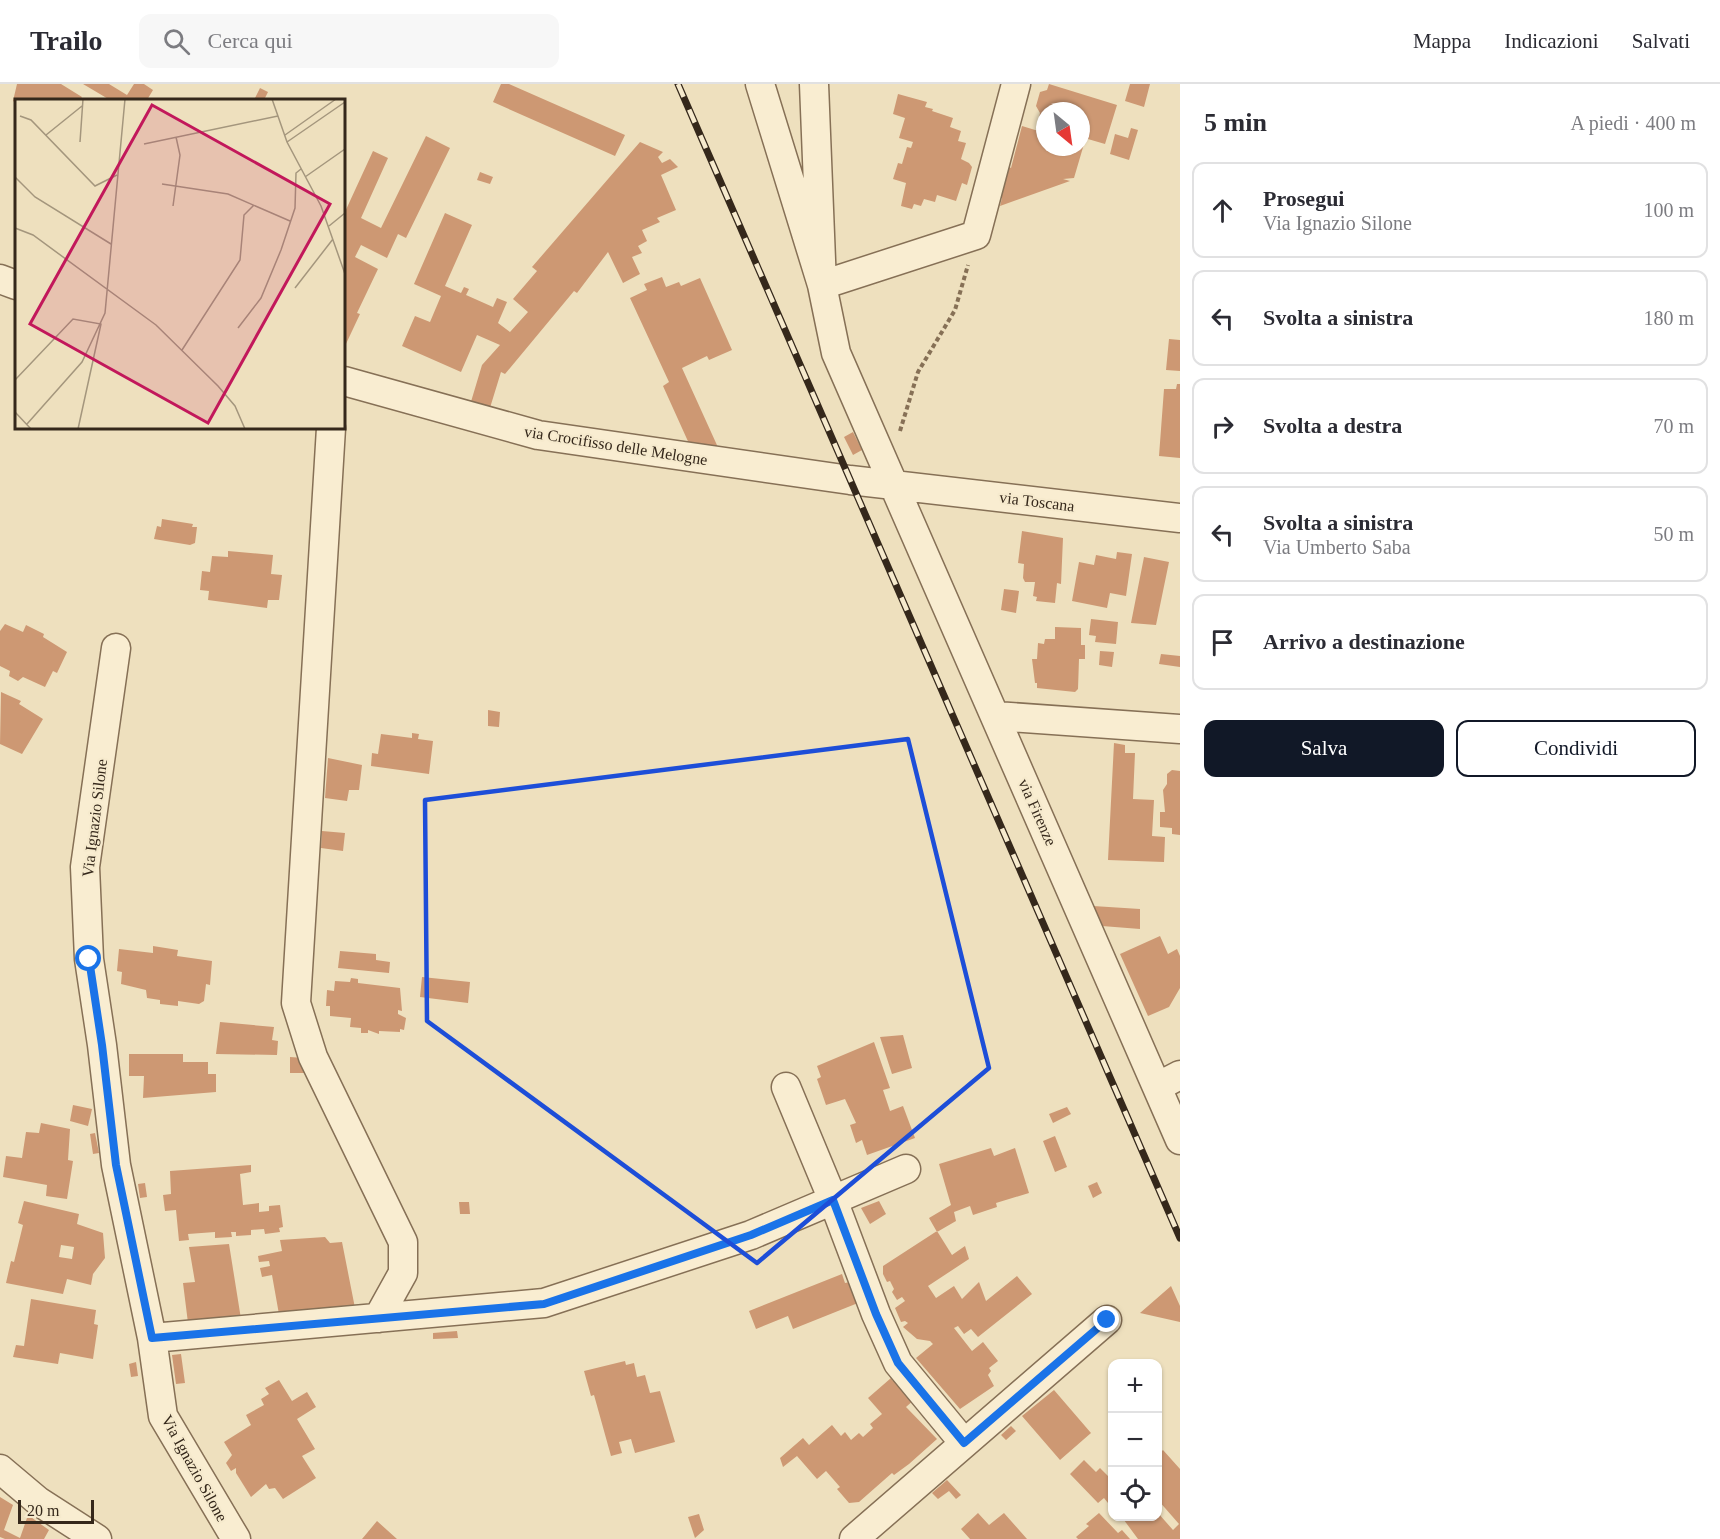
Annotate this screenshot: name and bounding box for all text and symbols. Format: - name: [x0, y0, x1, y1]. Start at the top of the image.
- search box: [139, 14, 559, 68]
- text: Trailo: [30, 25, 103, 56]
- icon: search: [160, 25, 193, 58]
- text: Cerca qui: [208, 28, 293, 53]
- text: Mappa: [1413, 29, 1471, 53]
- text: Indicazioni: [1504, 29, 1599, 53]
- text: Salvati: [1632, 29, 1690, 53]
- inset map: [15, 99, 345, 429]
- north arrow: [1036, 102, 1090, 156]
- text: 5 min: [1204, 108, 1267, 137]
- text: A piedi · 400 m: [1570, 112, 1696, 134]
- text: Prosegui: [1263, 186, 1344, 211]
- icon: ahead: [1206, 194, 1239, 227]
- text: 100 m: [1643, 199, 1694, 221]
- text: Via Ignazio Silone: [1263, 212, 1412, 234]
- icon: left: [1206, 302, 1239, 335]
- text: Svolta a sinistra: [1263, 305, 1413, 330]
- text: 180 m: [1643, 307, 1694, 329]
- icon: right: [1206, 410, 1239, 443]
- text: Svolta a destra: [1263, 413, 1402, 438]
- text: 70 m: [1653, 415, 1694, 437]
- street label: via Crocifisso delle Melogne: [523, 423, 709, 469]
- street label: via Toscana: [998, 488, 1075, 515]
- text: Svolta a sinistra: [1263, 510, 1413, 535]
- icon: left: [1206, 518, 1239, 551]
- text: 50 m: [1653, 523, 1694, 545]
- text: Via Umberto Saba: [1263, 536, 1411, 558]
- icon: arrive: [1206, 626, 1239, 659]
- text: Arrivo a destinazione: [1263, 629, 1465, 654]
- button: Salva: [1204, 720, 1444, 777]
- button: Condividi: [1456, 720, 1696, 777]
- street label: Via Ignazio Silone: [79, 758, 111, 878]
- street label: via Firenze: [1015, 776, 1060, 848]
- route start: [75, 945, 101, 971]
- route end: [1093, 1306, 1119, 1332]
- map controls: [1108, 1359, 1162, 1521]
- button: +: [1108, 1359, 1162, 1413]
- street label: Via Ignazio Silone: [157, 1412, 231, 1525]
- button: −: [1108, 1413, 1162, 1467]
- button: locate: [1108, 1467, 1162, 1521]
- scale bar: [18, 1497, 94, 1524]
- text: 20 m: [27, 1502, 59, 1519]

